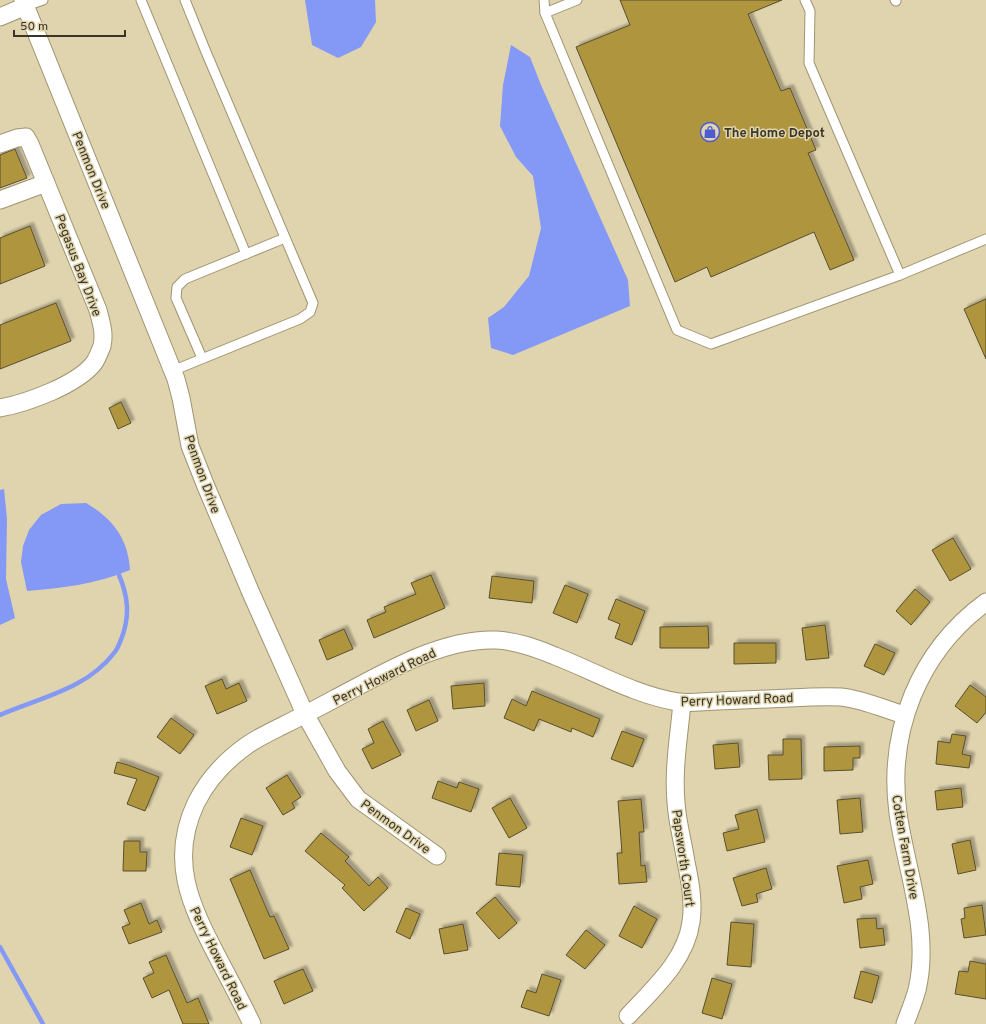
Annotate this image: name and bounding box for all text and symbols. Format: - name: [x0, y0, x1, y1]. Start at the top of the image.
- scale bar: [14, 12, 125, 38]
- text: 50 m: [20, 19, 48, 35]
- shop icon: The Home Depot: [699, 121, 721, 143]
- place label: The Home Depot: [724, 126, 825, 142]
- street label: Penmon Drive: [67, 130, 113, 212]
- street label: Pegasus Bay Drive: [50, 212, 104, 319]
- street label: Penmon Drive: [180, 433, 223, 516]
- street label: Perry Howard Road: [331, 646, 439, 710]
- street label: Perry Howard Road: [680, 691, 794, 711]
- street label: Cotten Farm Drive: [887, 794, 921, 901]
- street label: Penmon Drive: [357, 797, 433, 858]
- street label: Papsworth Court: [667, 809, 697, 908]
- street label: Perry Howard Road: [185, 905, 249, 1013]

